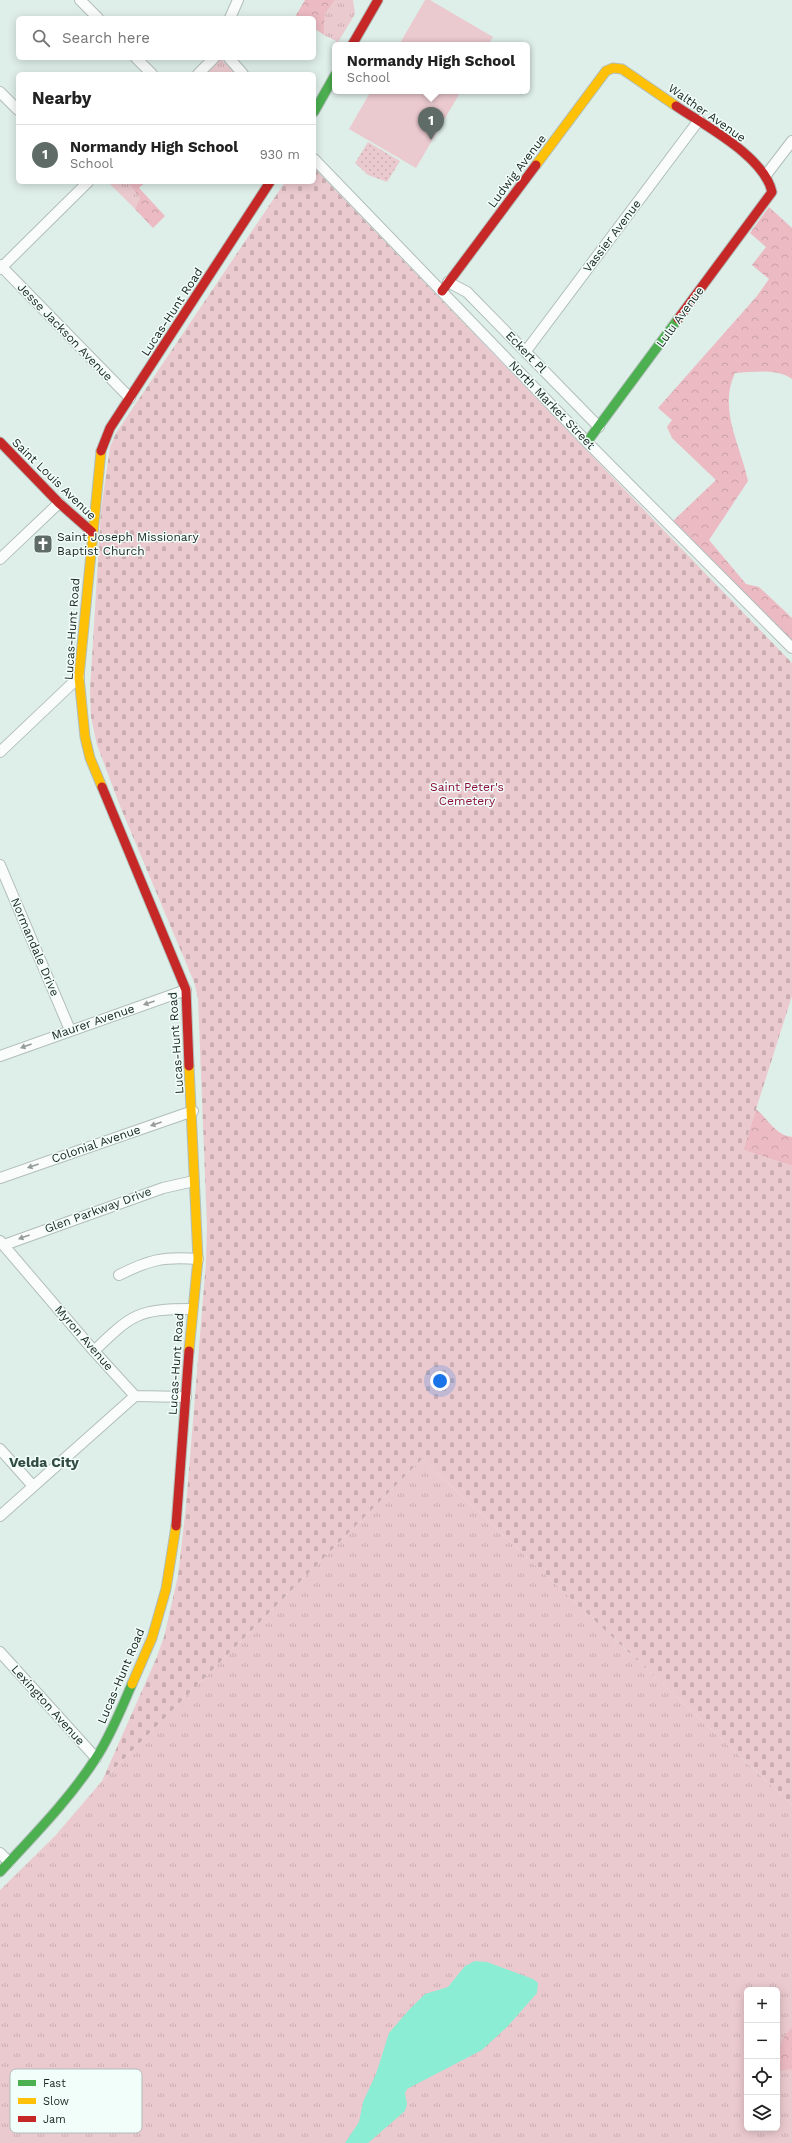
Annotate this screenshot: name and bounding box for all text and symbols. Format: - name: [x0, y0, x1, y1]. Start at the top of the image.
- search box: [16, 16, 316, 60]
- icon: search: [30, 27, 52, 49]
- text: Search here: [62, 29, 150, 47]
- popup: [332, 42, 530, 94]
- text: Normandy High School: [347, 52, 515, 70]
- text: School: [347, 70, 390, 85]
- street label: Walther Avenue: [666, 81, 748, 145]
- text: Nearby: [32, 88, 91, 108]
- pin: 1: [418, 107, 444, 140]
- street label: Ludwig Avenue: [485, 132, 549, 210]
- text: Normandy High School: [70, 138, 238, 156]
- text: 1: [42, 147, 48, 162]
- text: 930 m: [260, 147, 300, 162]
- text: School: [70, 156, 113, 171]
- street label: Vassier Avenue: [580, 197, 644, 275]
- street label: Lucas-Hunt Road: [138, 265, 206, 359]
- street label: Jesse Jackson Avenue: [15, 280, 116, 384]
- street label: Lulu Avenue: [653, 284, 707, 350]
- street label: Eckert Pl: [503, 328, 549, 376]
- street label: North Market Street: [506, 358, 598, 452]
- street label: Saint Louis Avenue: [9, 435, 99, 523]
- place label: Saint Joseph Missionary Baptist Church: [57, 530, 200, 558]
- church icon: Saint Joseph Missionary Baptist Church: [32, 533, 54, 555]
- street label: Lucas-Hunt Road: [61, 577, 83, 681]
- park label: Saint Peter's Cemetery: [430, 780, 504, 808]
- street label: Normandale Drive: [8, 896, 62, 998]
- street label: Lucas-Hunt Road: [165, 991, 187, 1095]
- one-way arrow: [143, 1000, 155, 1006]
- street label: Maurer Avenue: [50, 1001, 136, 1043]
- one-way arrow: [20, 1043, 32, 1049]
- one-way arrow: [149, 1121, 161, 1127]
- street label: Colonial Avenue: [50, 1122, 142, 1166]
- one-way arrow: [26, 1164, 38, 1170]
- street label: Glen Parkway Drive: [43, 1184, 153, 1236]
- one-way arrow: [18, 1234, 30, 1240]
- street label: Myron Avenue: [52, 1303, 116, 1374]
- street label: Lucas-Hunt Road: [165, 1312, 187, 1416]
- your location: [430, 1371, 450, 1391]
- district label: Velda City: [9, 1454, 79, 1470]
- street label: Lucas-Hunt Road: [95, 1626, 147, 1726]
- street label: Lexington Avenue: [8, 1662, 88, 1748]
- map controls: [744, 1987, 780, 2131]
- button: +: [744, 1987, 780, 2023]
- button: −: [744, 2023, 780, 2059]
- button: locate: [744, 2059, 780, 2095]
- legend: [10, 2069, 142, 2133]
- text: Fast: [43, 2077, 66, 2090]
- text: Slow: [43, 2095, 69, 2108]
- button: layers: [744, 2095, 780, 2131]
- text: Jam: [43, 2113, 66, 2126]

